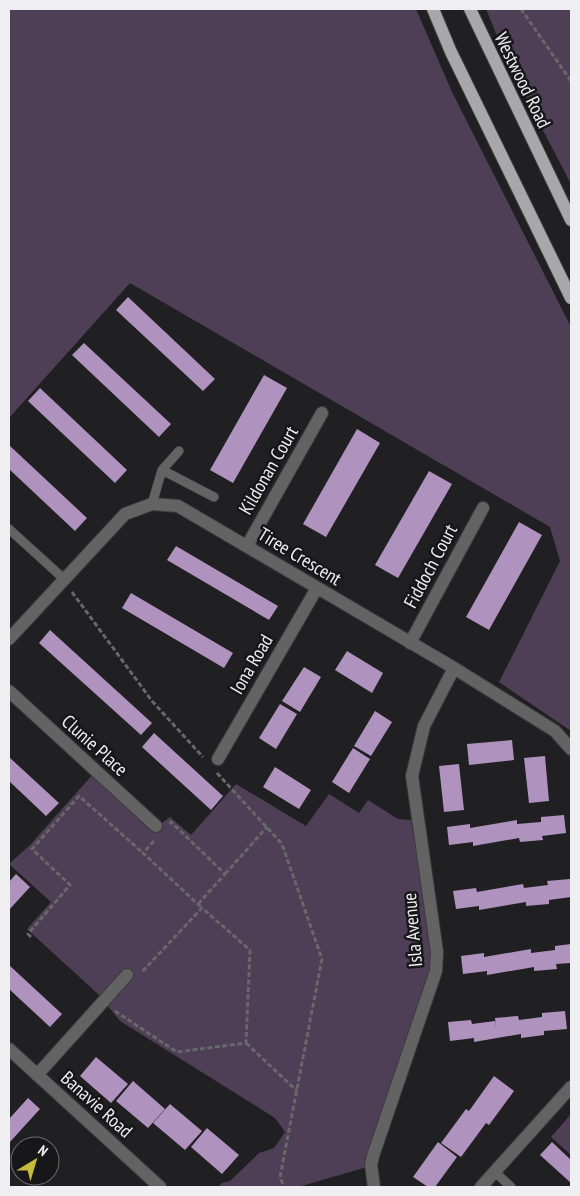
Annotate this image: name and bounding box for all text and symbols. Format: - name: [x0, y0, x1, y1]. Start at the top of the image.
- street label: Westwood Road: [489, 28, 557, 132]
- street label: Kildonan Court: [233, 421, 303, 519]
- street label: Fiddoch Court: [398, 519, 462, 612]
- street label: Tiree Crescent: [254, 522, 347, 591]
- street label: Iona Road: [224, 630, 278, 698]
- street label: Clunie Place: [57, 709, 133, 781]
- street label: Isla Avenue: [397, 892, 427, 968]
- street label: Banavie Road: [56, 1066, 138, 1142]
- north arrow: [10, 1136, 60, 1186]
- text: N: [34, 1141, 52, 1160]

